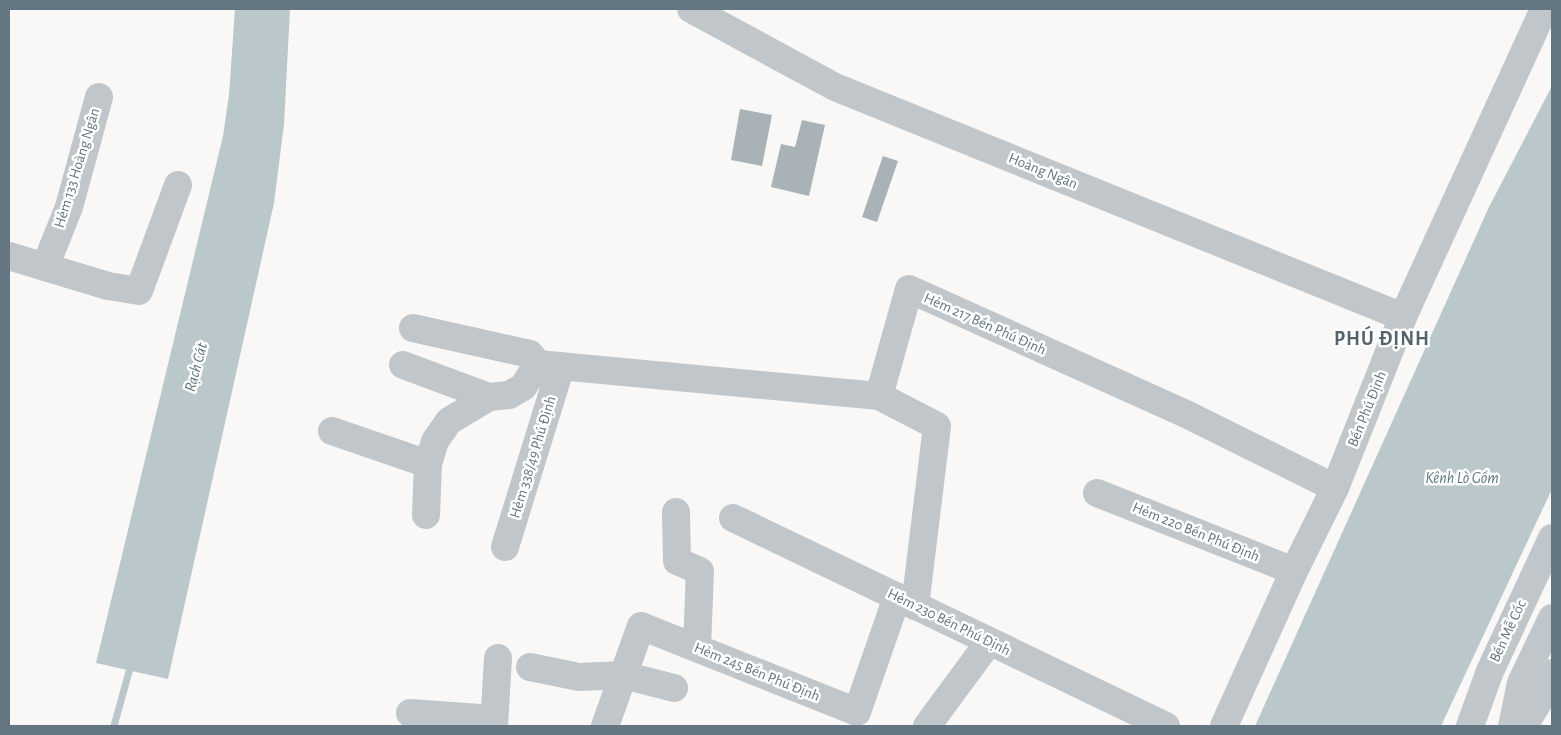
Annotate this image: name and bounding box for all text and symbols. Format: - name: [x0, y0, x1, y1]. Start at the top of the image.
- street label: Hẻm 133 Hoàng Ngân: [52, 106, 102, 230]
- street label: Hoàng Ngân: [1006, 150, 1080, 192]
- street label: Hẻm 217 Bến Phú Định: [922, 290, 1048, 358]
- district label: PHÚ ĐỊNH: [1334, 325, 1430, 349]
- water label: Rạch Cát: [182, 340, 210, 393]
- street label: Bến Phú Định: [1345, 369, 1389, 449]
- street label: Hẻm 338/49 Phú Định: [507, 394, 559, 520]
- water label: Kênh Lò Gốm: [1425, 470, 1499, 486]
- street label: Hẻm 220 Bến Phú Định: [1130, 500, 1262, 564]
- street label: Hẻm 230 Bến Phú Định: [885, 586, 1013, 658]
- street label: Bến Mễ Cốc: [1486, 597, 1529, 664]
- street label: Hẻm 245 Bến Phú Định: [692, 640, 822, 704]

